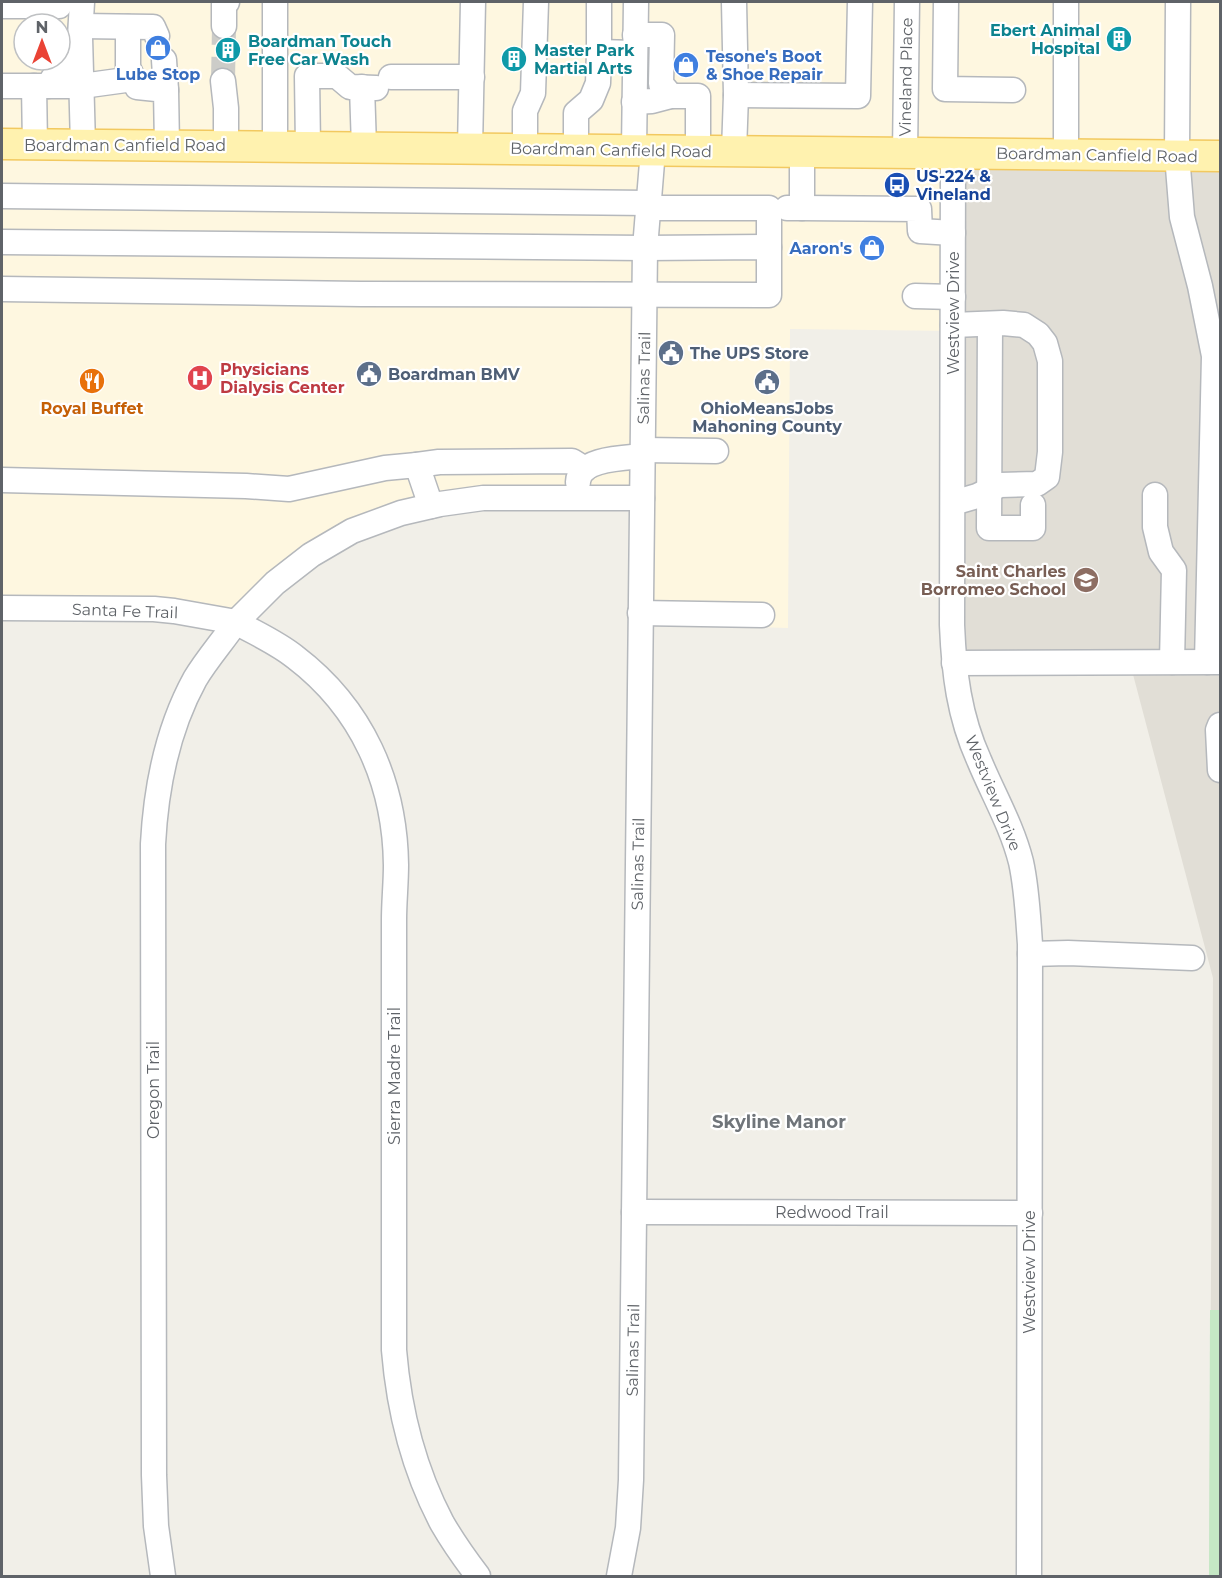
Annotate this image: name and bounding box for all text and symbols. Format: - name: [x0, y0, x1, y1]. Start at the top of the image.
- north arrow: [12, 12, 72, 72]
- street label: Vineland Place: [895, 17, 917, 137]
- text: N: [36, 18, 48, 37]
- place label: Ebert Animal Hospital: [990, 21, 1100, 58]
- building icon: Ebert Animal Hospital: [1104, 24, 1134, 54]
- place label: Boardman Touch Free Car Wash: [248, 32, 391, 69]
- shop icon: Lube Stop: [143, 33, 173, 63]
- building icon: Boardman Touch Free Car Wash: [213, 35, 243, 65]
- place label: Master Park Martial Arts: [534, 41, 635, 78]
- building icon: Master Park Martial Arts: [499, 44, 529, 74]
- place label: Tesone's Boot & Shoe Repair: [706, 47, 823, 84]
- shop icon: Tesone's Boot & Shoe Repair: [671, 50, 701, 80]
- place label: Lube Stop: [116, 65, 200, 84]
- street label: Boardman Canfield Road: [24, 136, 226, 155]
- street label: Boardman Canfield Road: [510, 139, 712, 161]
- street label: Boardman Canfield Road: [996, 144, 1198, 166]
- place label: US-224 & Vineland: [915, 167, 991, 204]
- bus stop icon: US-224 & Vineland: [882, 170, 912, 200]
- shop icon: Aaron's: [857, 233, 887, 263]
- place label: Aaron's: [788, 239, 852, 258]
- street label: Westview Drive: [944, 251, 963, 375]
- street label: Salinas Trail: [634, 331, 654, 425]
- public building icon: The UPS Store: [656, 338, 686, 368]
- place label: The UPS Store: [690, 344, 809, 363]
- public building icon: Boardman BMV: [354, 359, 384, 389]
- place label: Physicians Dialysis Center: [220, 360, 345, 397]
- hospital icon: Physicians Dialysis Center: [185, 363, 215, 393]
- place label: Boardman BMV: [388, 365, 521, 384]
- restaurant icon: Royal Buffet: [77, 366, 107, 396]
- public building icon: OhioMeansJobs Mahoning County: [752, 367, 782, 397]
- place label: Royal Buffet: [40, 399, 144, 418]
- place label: OhioMeansJobs Mahoning County: [692, 399, 842, 436]
- place label: Saint Charles Borromeo School: [921, 562, 1066, 599]
- school or university icon: Saint Charles Borromeo School: [1071, 565, 1101, 595]
- street label: Santa Fe Trail: [72, 600, 178, 622]
- street label: Westview Drive: [961, 732, 1025, 854]
- street label: Salinas Trail: [628, 817, 648, 911]
- street label: Sierra Madre Trail: [385, 1007, 404, 1145]
- street label: Oregon Trail: [144, 1041, 163, 1139]
- district label: Skyline Manor: [712, 1111, 846, 1133]
- street label: Redwood Trail: [775, 1203, 889, 1222]
- street label: Westview Drive: [1020, 1210, 1039, 1334]
- street label: Salinas Trail: [623, 1303, 643, 1397]

